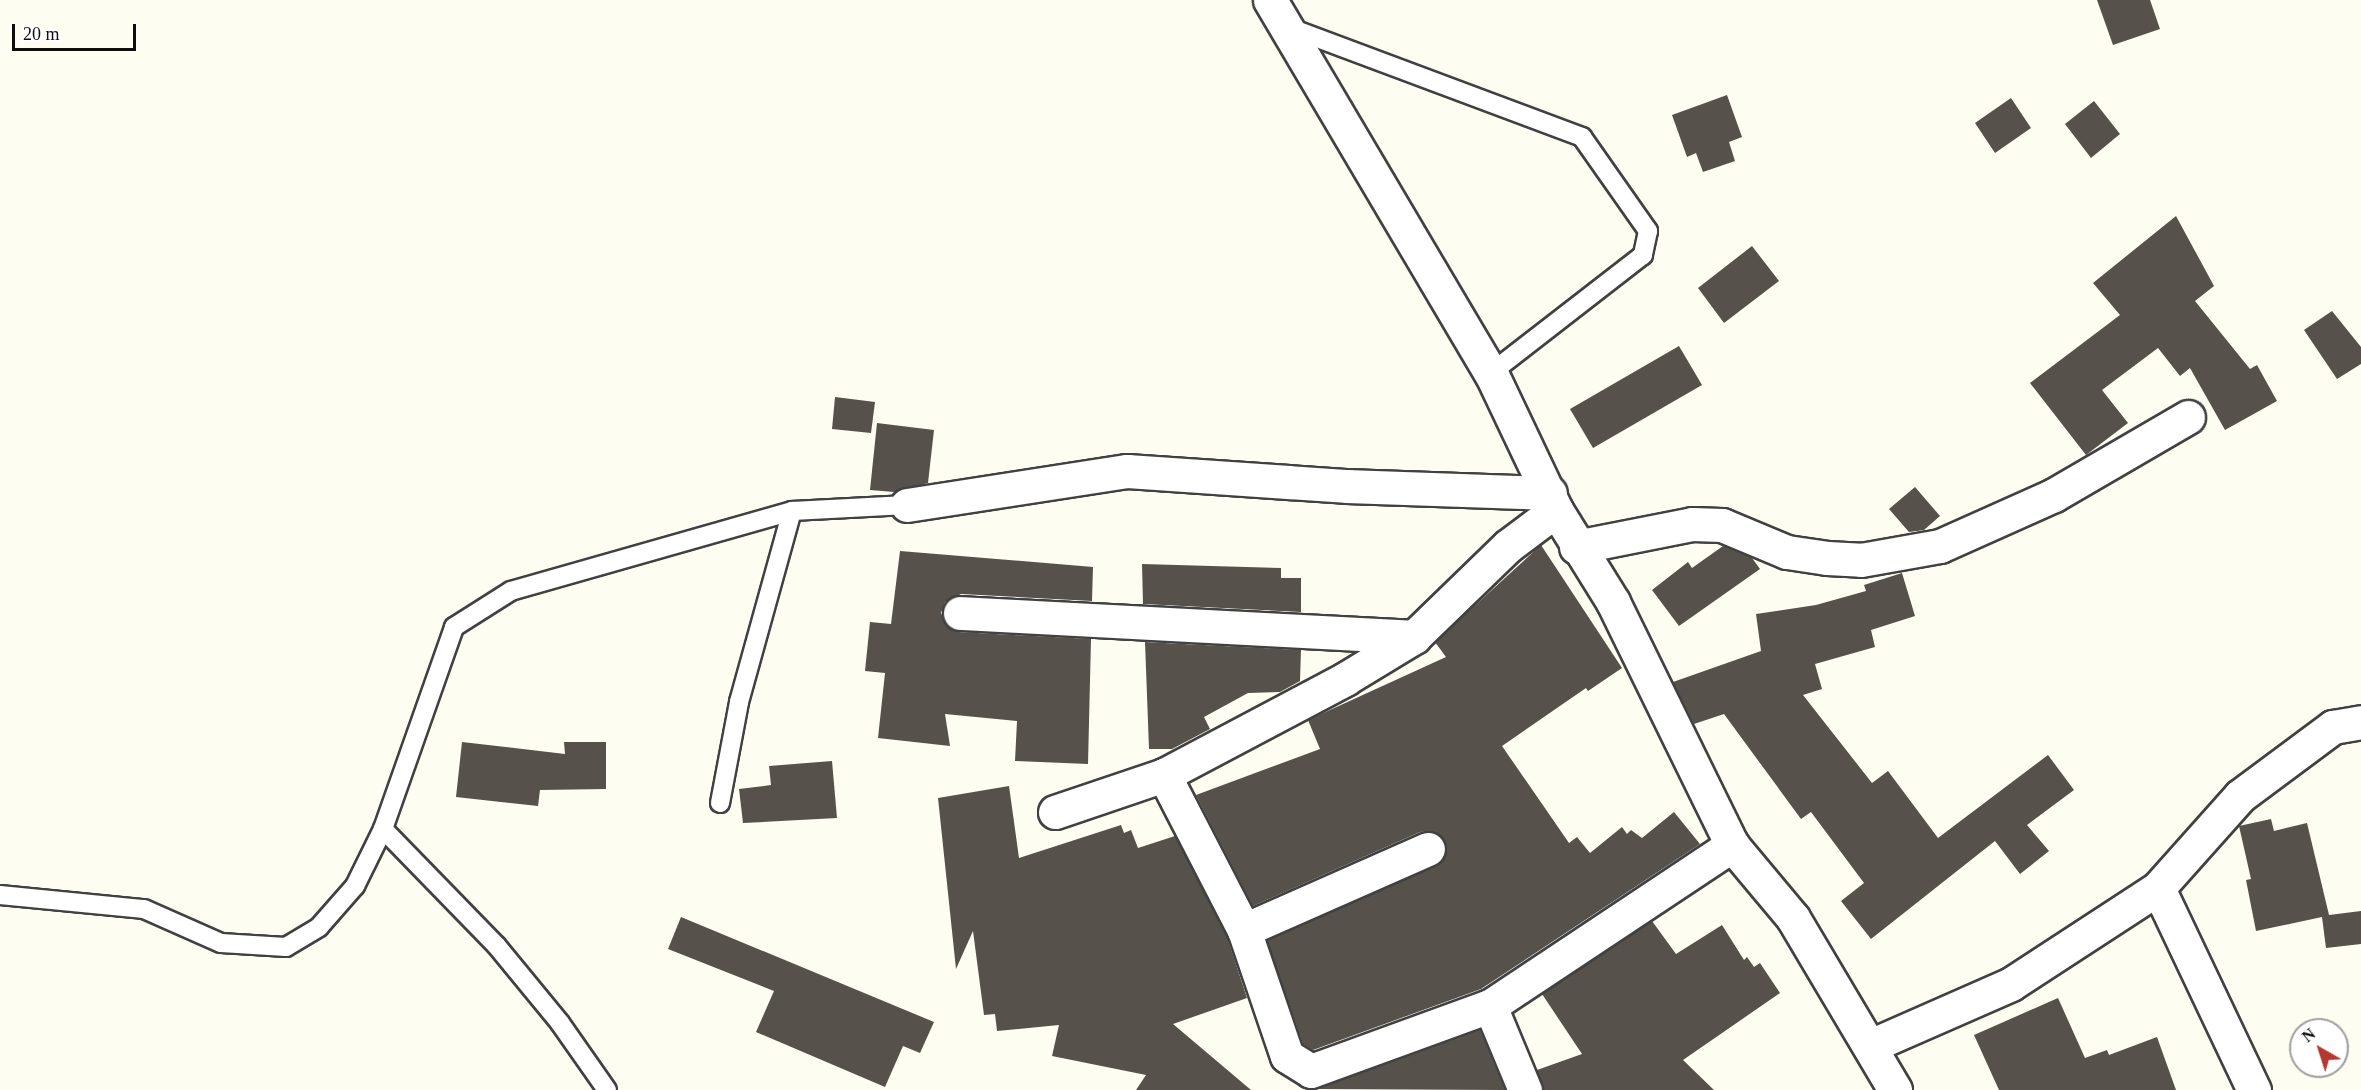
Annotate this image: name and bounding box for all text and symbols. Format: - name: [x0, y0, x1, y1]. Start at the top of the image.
- scale bar: [15, 12, 140, 50]
- text: 20 m: [23, 24, 60, 44]
- north arrow: [2289, 1018, 2349, 1078]
- text: N: [2299, 1025, 2318, 1045]

